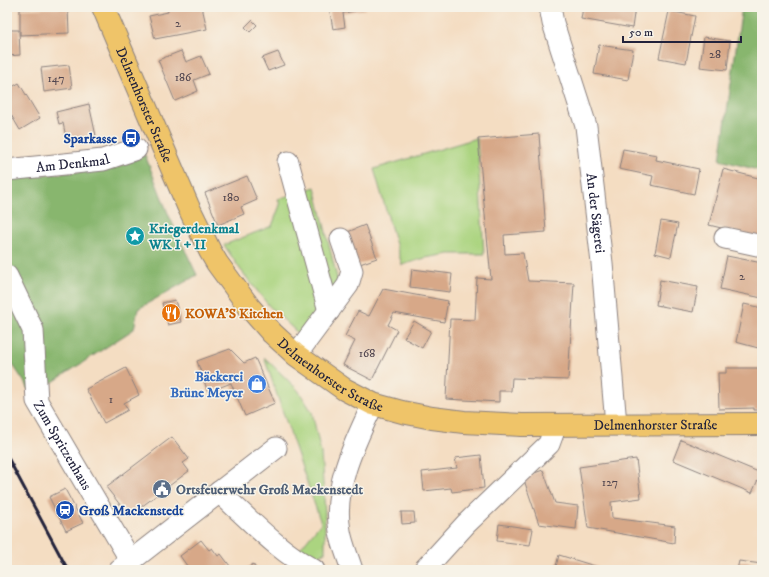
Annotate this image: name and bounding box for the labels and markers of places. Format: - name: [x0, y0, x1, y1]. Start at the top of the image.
- bus stop icon: Sparkasse: [120, 127, 142, 149]
- place label: Sparkasse: [64, 130, 117, 148]
- place label: Kriegerdenkmal WK I + II: [148, 220, 240, 254]
- place icon: Kriegerdenkmal WK I + II: [124, 225, 146, 247]
- restaurant icon: KOWA'S Kitchen: [160, 302, 182, 324]
- place label: KOWA'S Kitchen: [185, 305, 284, 323]
- place label: Bäckerei Brüne Meyer: [170, 368, 244, 402]
- shop icon: Bäckerei Brüne Meyer: [246, 373, 268, 395]
- public building icon: Ortsfeuerwehr Groß Mackenstedt: [151, 478, 173, 500]
- place label: Ortsfeuerwehr Groß Mackenstedt: [176, 481, 364, 499]
- station icon: Groß Mackenstedt: [54, 499, 76, 521]
- place label: Groß Mackenstedt: [79, 502, 184, 520]

